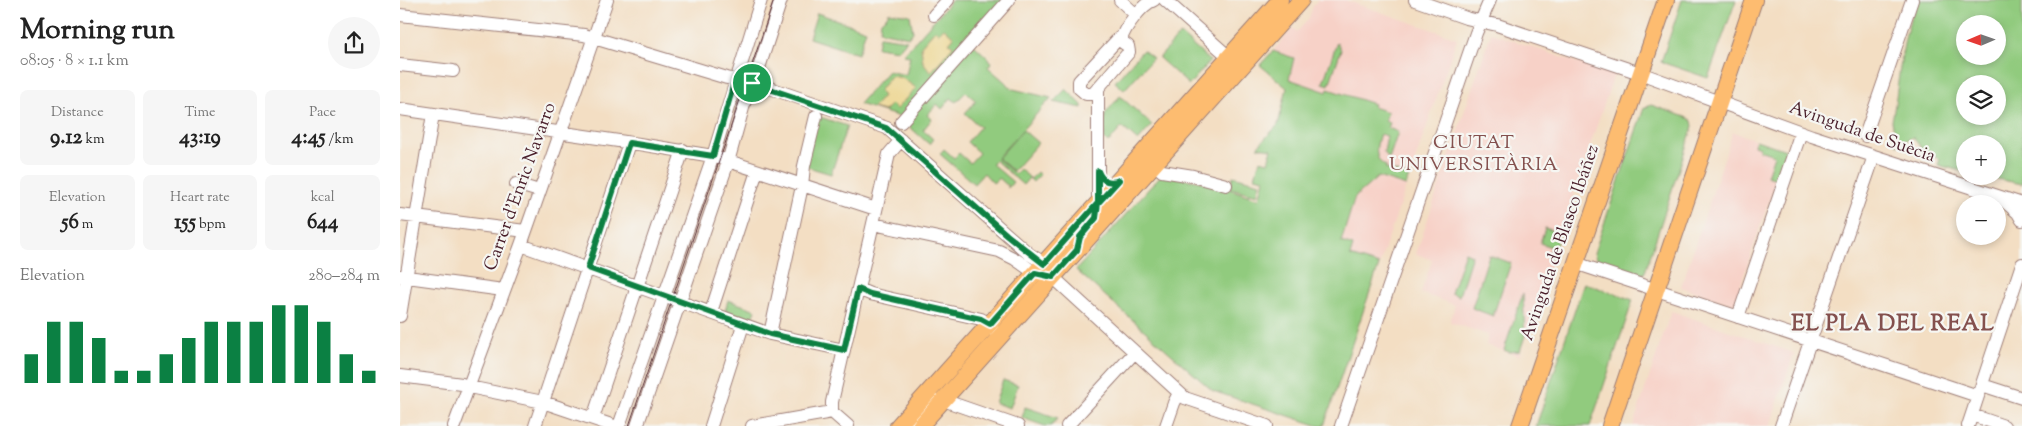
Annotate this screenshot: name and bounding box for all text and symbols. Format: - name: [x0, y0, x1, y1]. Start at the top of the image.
- text: Morning run: [20, 11, 175, 51]
- north arrow: [1956, 15, 2006, 65]
- map controls: [1956, 15, 2006, 245]
- button: share: [328, 17, 380, 69]
- text: 08:05 · 8 × 1.1 km: [20, 50, 129, 73]
- pin: [731, 62, 773, 104]
- icon: arrive: [738, 69, 766, 97]
- button: layers: [1956, 75, 2006, 125]
- street label: Avinguda de Suècia: [1785, 96, 1939, 170]
- street label: Carrer d'Enric Navarro: [478, 99, 564, 275]
- text: Distance: [51, 103, 104, 123]
- text: Time: [184, 103, 216, 123]
- text: Pace: [309, 103, 336, 123]
- text: 9.12: [50, 123, 82, 153]
- text: 43:19: [179, 123, 221, 153]
- text: 4:45: [292, 123, 325, 153]
- text: km: [82, 130, 105, 150]
- text: /km: [325, 130, 354, 150]
- district label: CIUTAT UNIVERSITÀRIA: [1389, 130, 1559, 179]
- button: +: [1956, 135, 2006, 185]
- street label: Avinguda de Blasco Ibáñez: [1515, 141, 1607, 345]
- text: Elevation: [49, 188, 106, 208]
- text: Heart rate: [170, 188, 230, 208]
- text: kcal: [311, 188, 335, 208]
- button: −: [1956, 195, 2006, 245]
- text: 56: [61, 208, 79, 238]
- text: 155: [174, 208, 196, 238]
- text: 644: [307, 208, 338, 238]
- text: m: [79, 215, 93, 235]
- text: bpm: [196, 215, 226, 235]
- text: Elevation: [20, 265, 85, 288]
- text: 280–284 m: [308, 265, 380, 288]
- district label: EL PLA DEL REAL: [1791, 309, 1995, 341]

